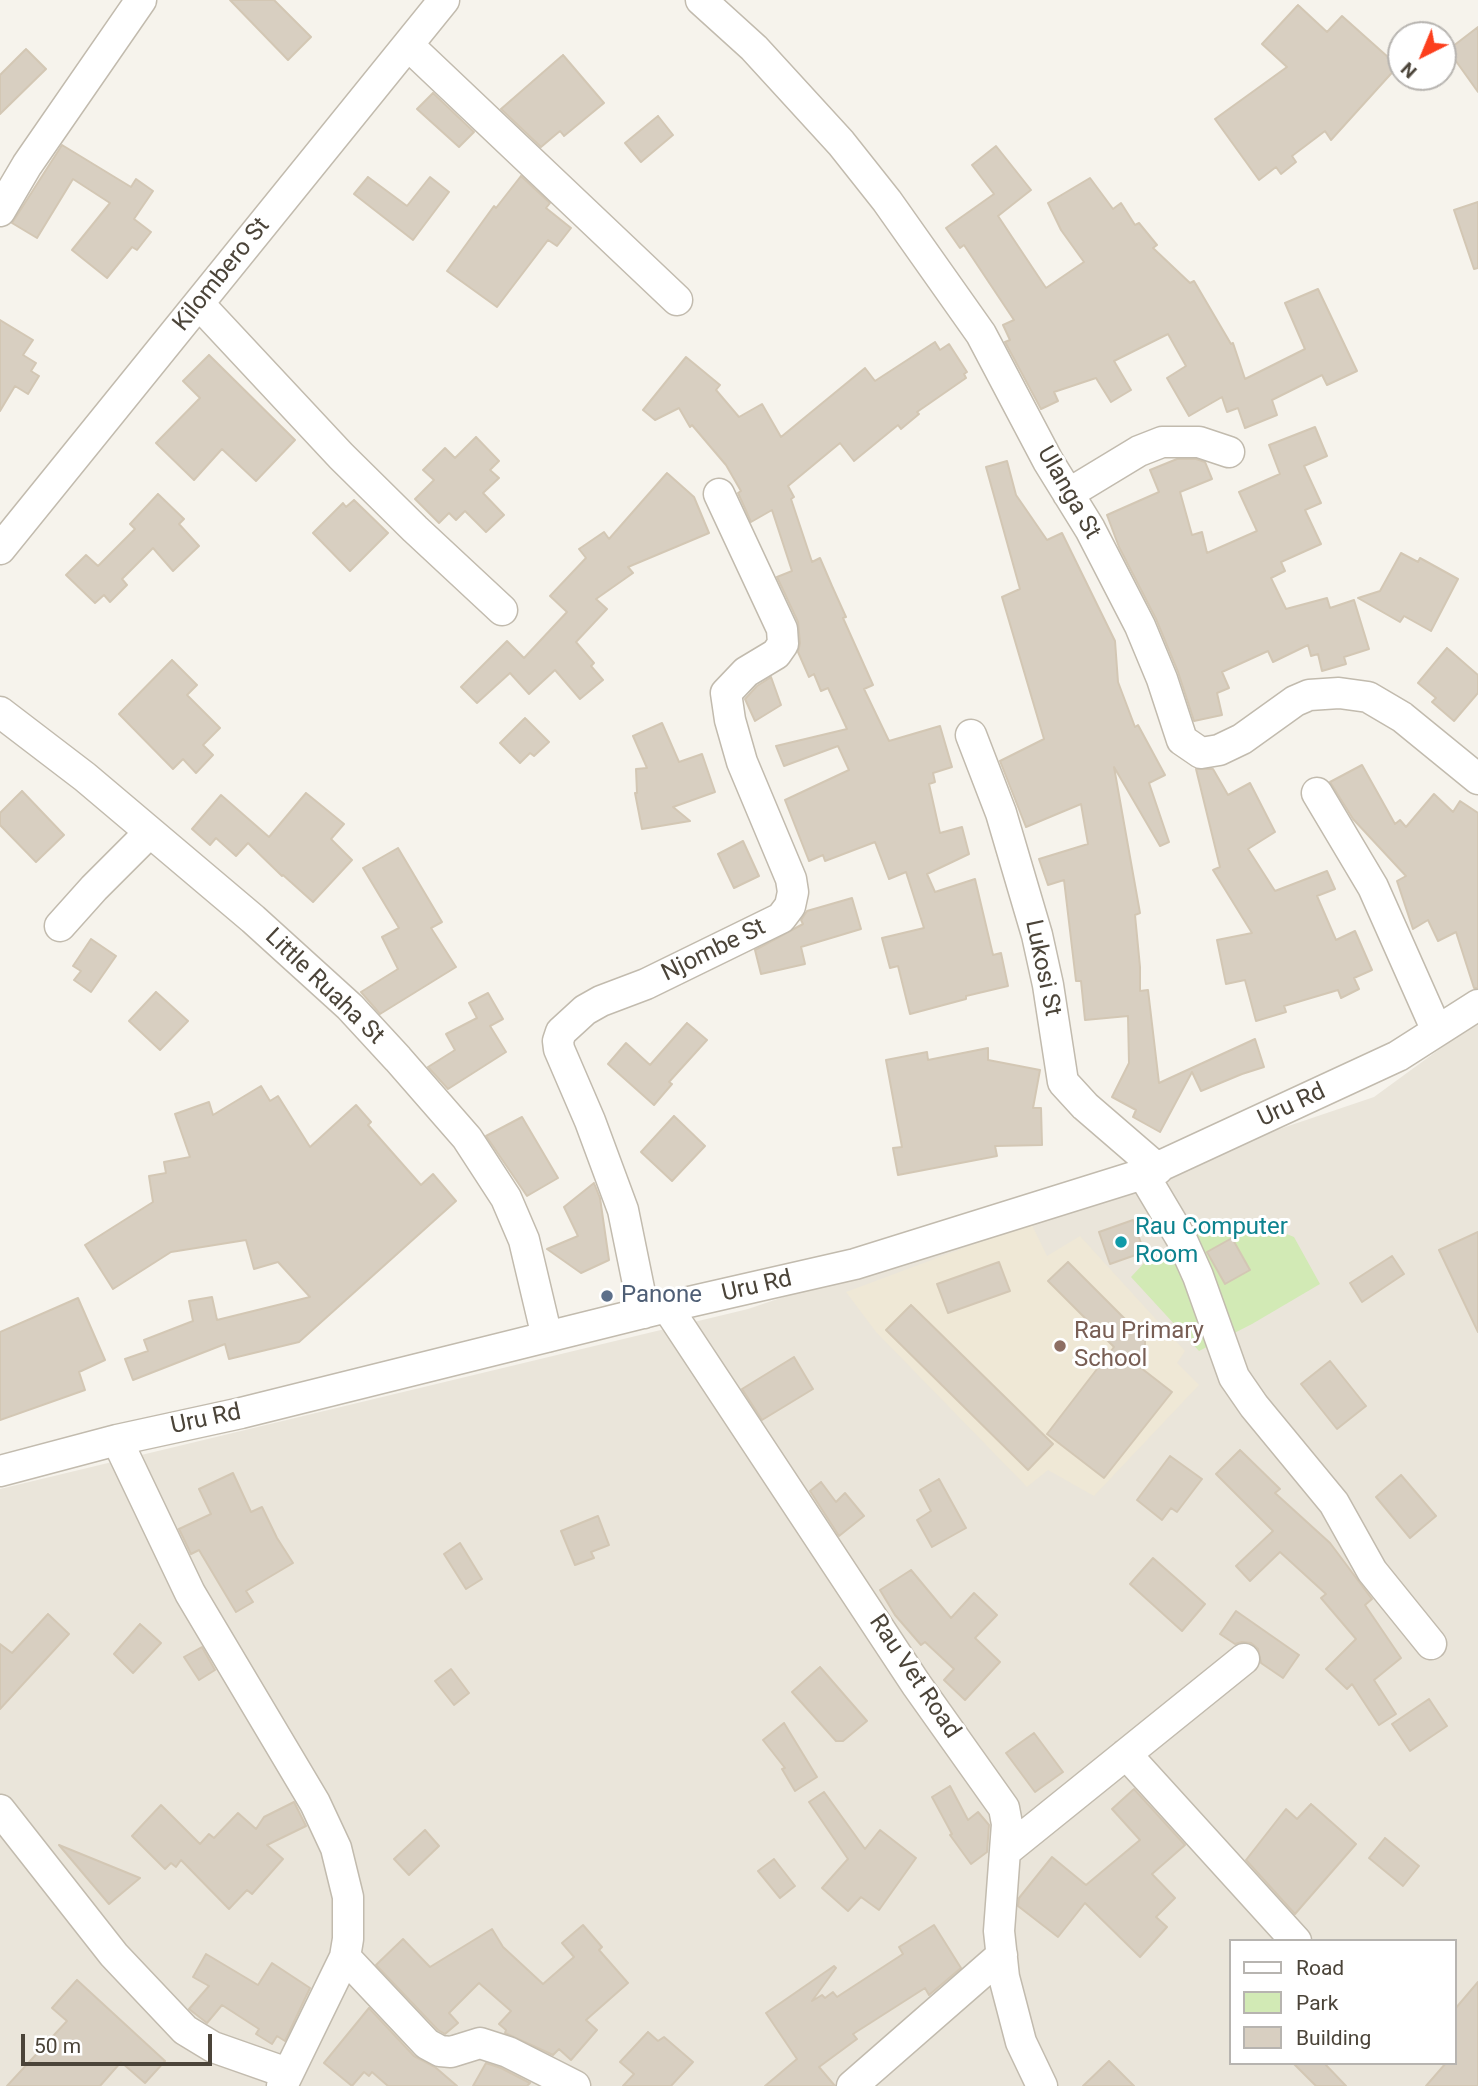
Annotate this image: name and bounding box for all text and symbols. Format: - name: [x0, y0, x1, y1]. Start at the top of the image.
- north arrow: [1387, 21, 1457, 91]
- text: N: [1396, 57, 1421, 83]
- street label: Kilombero St: [168, 213, 276, 337]
- street label: Ulanga St: [1030, 442, 1106, 544]
- street label: Njombe St: [657, 914, 771, 988]
- street label: Lukosi St: [1018, 917, 1066, 1019]
- street label: Little Ruaha St: [258, 923, 390, 1051]
- street label: Uru Rd: [1254, 1078, 1330, 1134]
- place label: Rau Computer Room: [1135, 1214, 1288, 1270]
- marker: Rau Computer Room: [1113, 1234, 1129, 1250]
- street label: Uru Rd: [719, 1265, 795, 1309]
- place label: Panone: [621, 1282, 702, 1310]
- marker: Panone: [599, 1288, 615, 1304]
- place label: Rau Primary School: [1074, 1318, 1204, 1374]
- marker: Rau Primary School: [1052, 1338, 1068, 1354]
- street label: Uru Rd: [168, 1399, 244, 1441]
- street label: Rau Vet Road: [862, 1610, 966, 1744]
- legend: [1230, 1939, 1457, 2065]
- text: Road: [1296, 1956, 1344, 1980]
- text: Park: [1296, 1991, 1338, 2015]
- scale bar: [24, 2020, 215, 2064]
- text: Building: [1296, 2026, 1371, 2050]
- text: 50 m: [34, 2034, 81, 2058]

